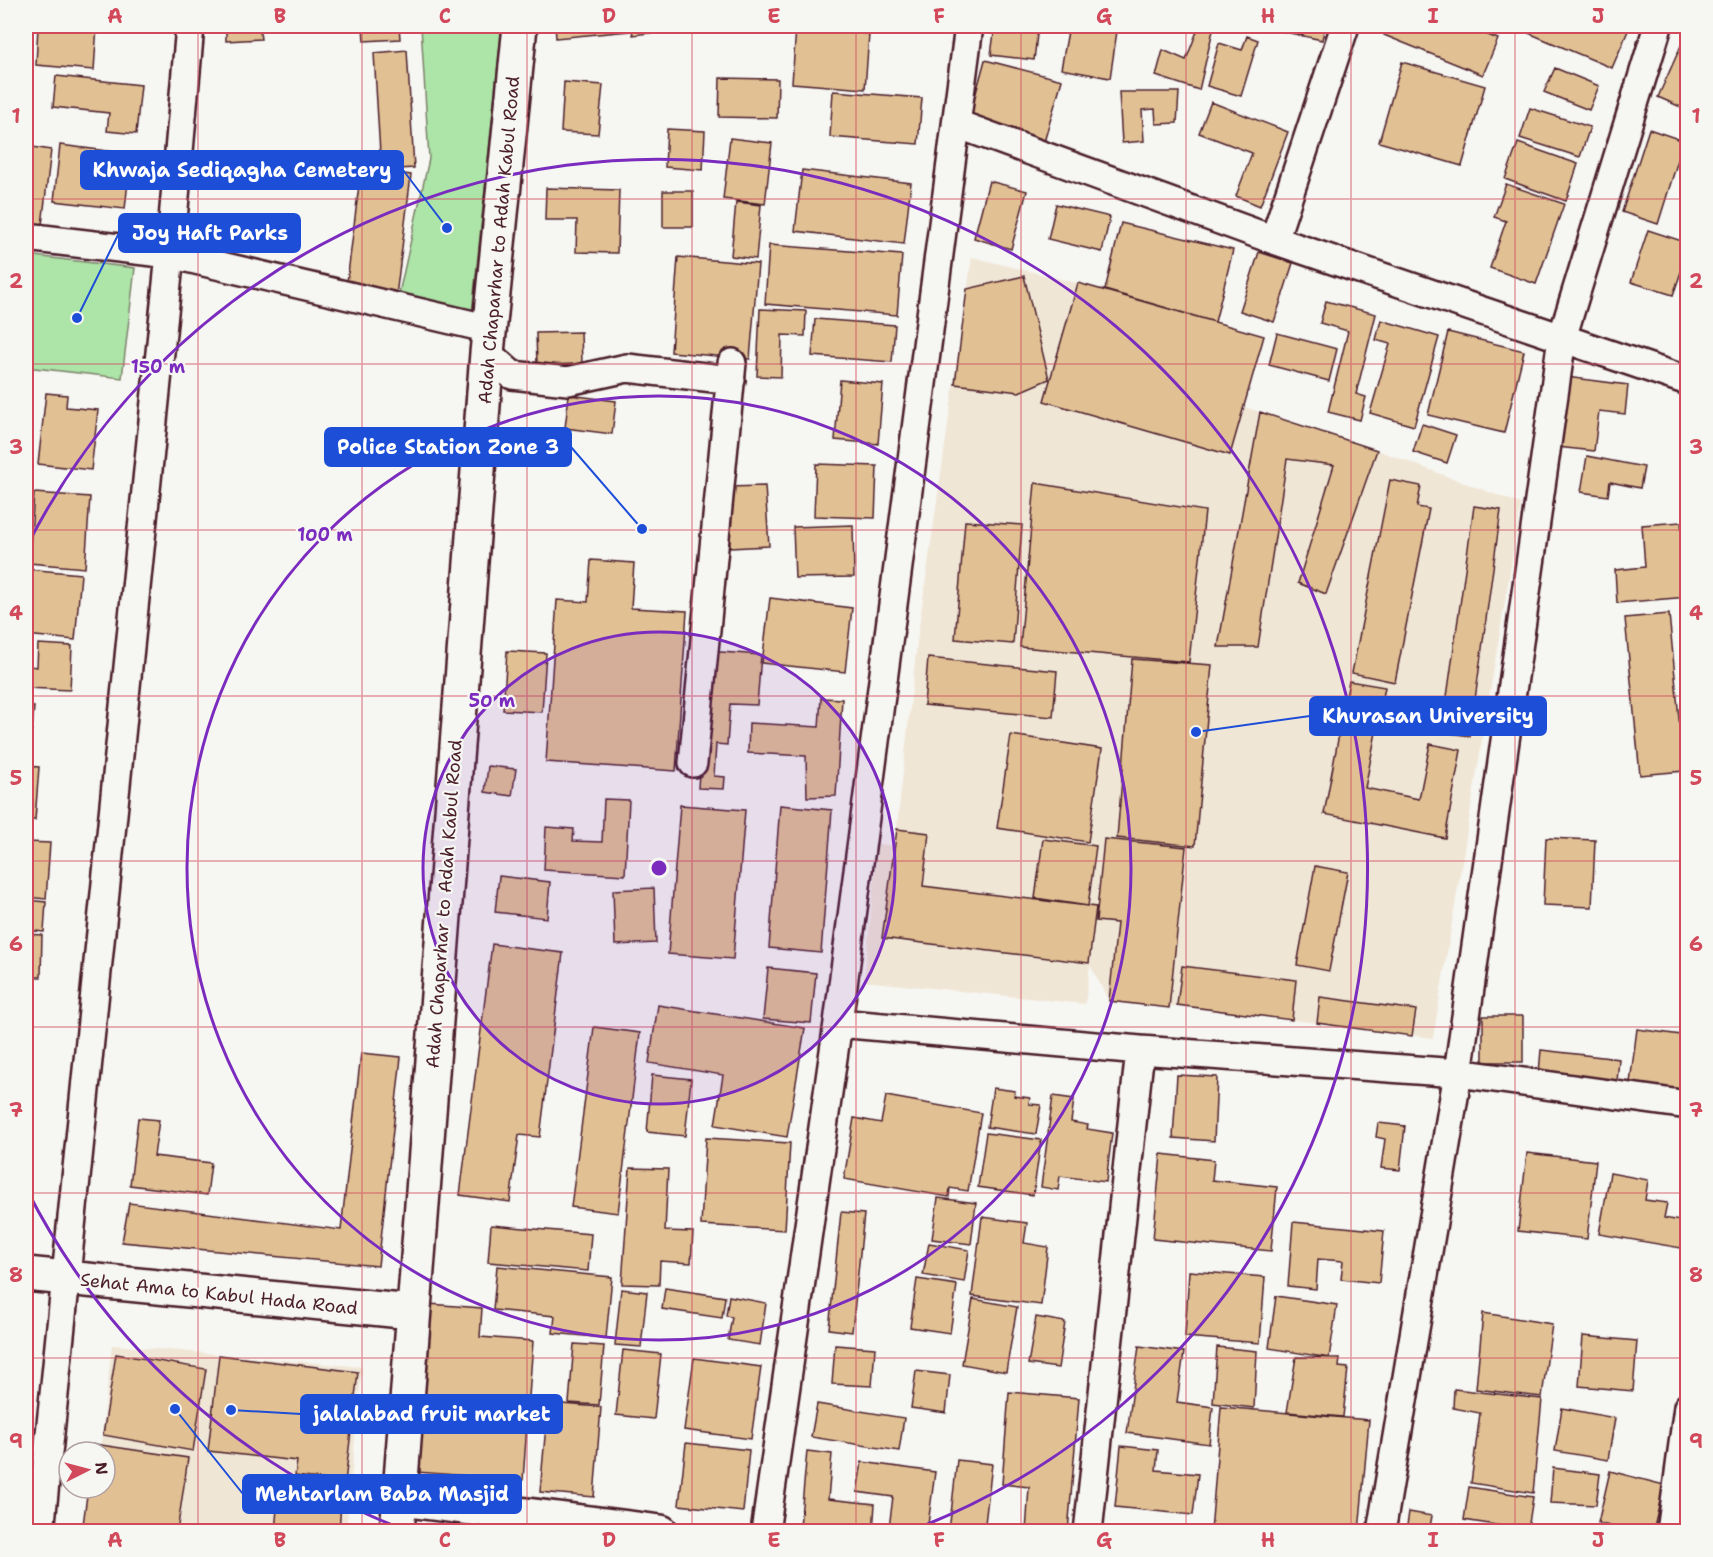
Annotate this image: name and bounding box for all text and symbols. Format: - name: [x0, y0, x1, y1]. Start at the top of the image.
- text: A: [107, 3, 123, 29]
- text: B: [274, 3, 286, 29]
- text: C: [439, 3, 451, 29]
- text: D: [602, 3, 616, 29]
- text: E: [767, 3, 781, 29]
- text: F: [933, 3, 945, 29]
- text: G: [1096, 3, 1112, 29]
- text: H: [1261, 3, 1275, 29]
- text: I: [1427, 3, 1439, 29]
- text: J: [1592, 3, 1605, 29]
- street label: Adah Chaparhar to Adah Kabul Road: [473, 75, 525, 405]
- text: 1: [11, 103, 21, 129]
- text: 1: [1691, 103, 1701, 129]
- callout: Khwaja Sediqagha Cemetery: [81, 151, 403, 189]
- text: Khwaja Sediqagha Cemetery: [93, 157, 391, 183]
- callout: Joy Haft Parks: [119, 214, 300, 252]
- text: Joy Haft Parks: [132, 220, 288, 246]
- text: 2: [9, 268, 23, 294]
- text: 2: [1689, 268, 1703, 294]
- text: 150 m: [131, 355, 186, 379]
- callout: Police Station Zone 3: [325, 428, 571, 466]
- text: 3: [9, 434, 23, 460]
- text: Police Station Zone 3: [337, 434, 559, 460]
- text: 3: [1689, 434, 1703, 460]
- text: 100 m: [297, 523, 353, 547]
- text: 4: [9, 600, 23, 626]
- text: 4: [1689, 600, 1703, 626]
- text: 50 m: [469, 689, 516, 713]
- callout: Khurasan University: [1310, 697, 1546, 735]
- text: Khurasan University: [1322, 703, 1534, 729]
- street label: Adah Chaparhar to Adah Kabul Road: [421, 739, 467, 1069]
- text: 5: [10, 765, 22, 791]
- text: 5: [1690, 765, 1702, 791]
- centre of rings: [649, 858, 669, 878]
- text: 6: [9, 931, 23, 957]
- text: 6: [1689, 931, 1703, 957]
- text: 7: [9, 1097, 23, 1123]
- text: 7: [1689, 1097, 1703, 1123]
- text: 8: [9, 1262, 23, 1288]
- text: 8: [1689, 1262, 1703, 1288]
- street label: Sehat Ama to Kabul Hada Road: [79, 1267, 359, 1321]
- callout: jalalabad fruit market: [301, 1395, 562, 1433]
- text: jalalabad fruit market: [312, 1401, 551, 1427]
- text: 9: [9, 1428, 23, 1454]
- text: 9: [1689, 1428, 1703, 1454]
- north arrow: [57, 1440, 117, 1500]
- text: N: [90, 1461, 113, 1476]
- callout: Mehtarlam Baba Masjid: [243, 1475, 521, 1513]
- text: Mehtarlam Baba Masjid: [255, 1481, 509, 1507]
- text: A: [107, 1527, 123, 1553]
- text: B: [274, 1527, 286, 1553]
- text: C: [439, 1527, 451, 1553]
- text: D: [602, 1527, 616, 1553]
- text: E: [767, 1527, 781, 1553]
- text: F: [933, 1527, 945, 1553]
- text: G: [1096, 1527, 1112, 1553]
- text: H: [1261, 1527, 1275, 1553]
- text: I: [1427, 1527, 1439, 1553]
- text: J: [1592, 1527, 1605, 1553]

